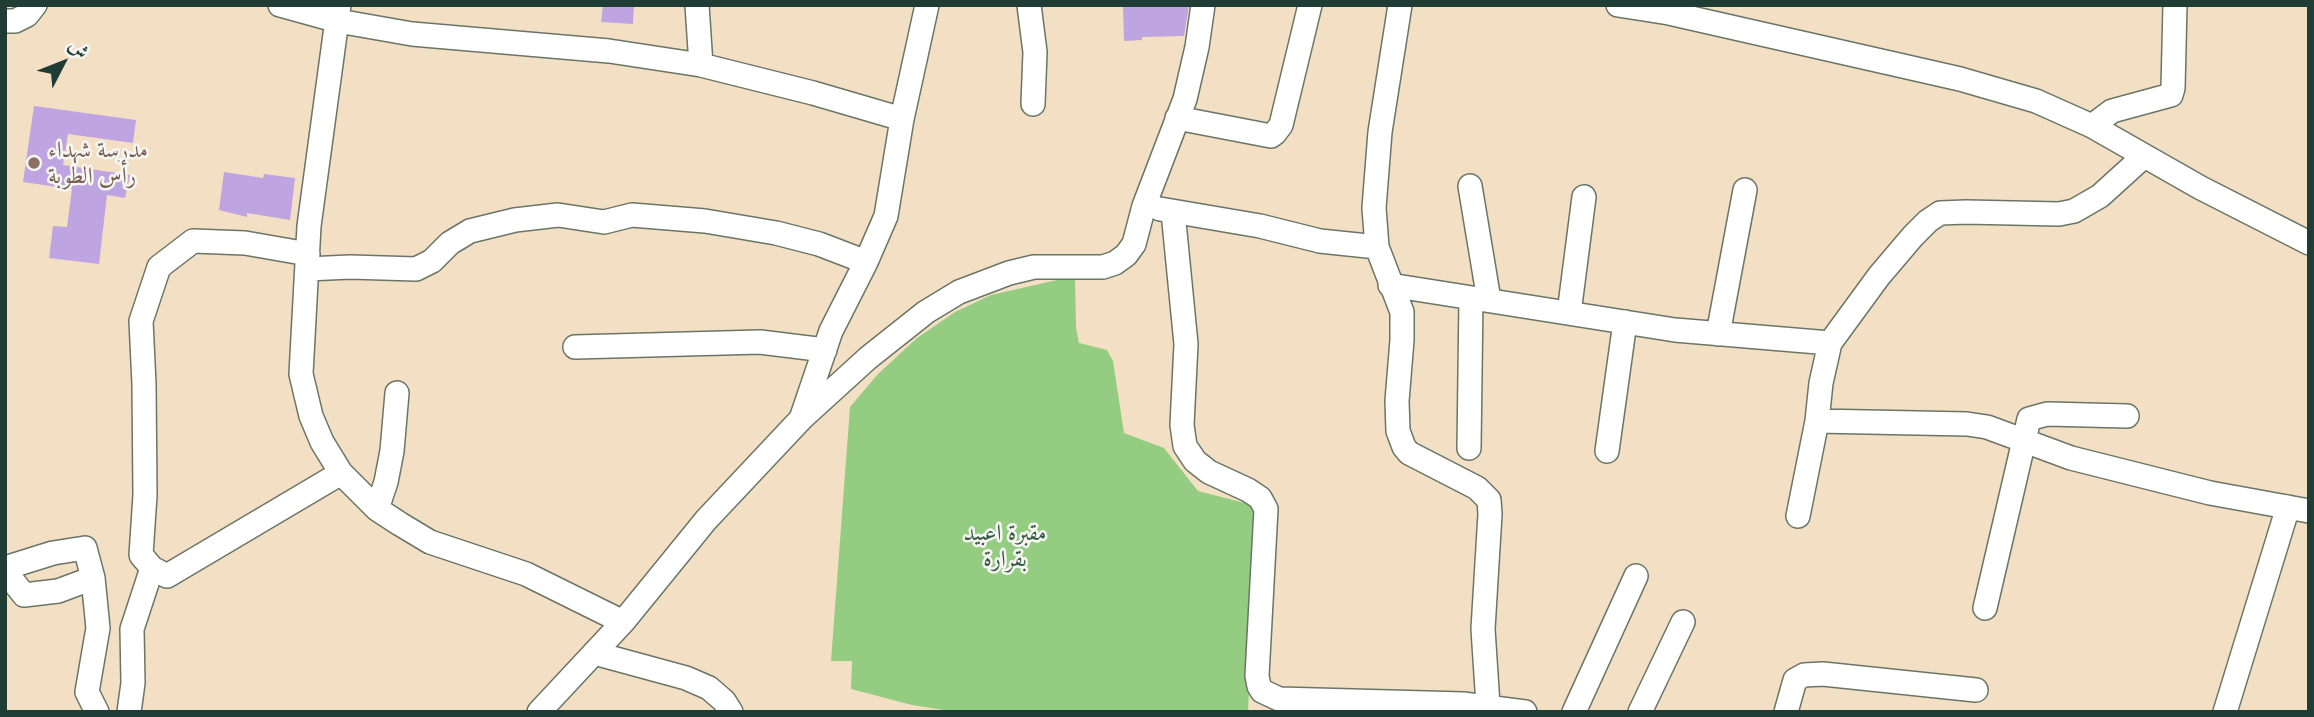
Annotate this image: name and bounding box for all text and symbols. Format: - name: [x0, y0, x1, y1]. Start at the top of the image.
- north arrow: [28, 28, 98, 98]
- text: ش: [64, 34, 94, 63]
- place label: مدرسة شهداء رأس الطوبة: [48, 136, 148, 190]
- marker: مدرسة شهداء رأس الطوبة: [26, 155, 42, 171]
- park label: مقبرة اعبيد بقرارة: [964, 519, 1046, 573]

